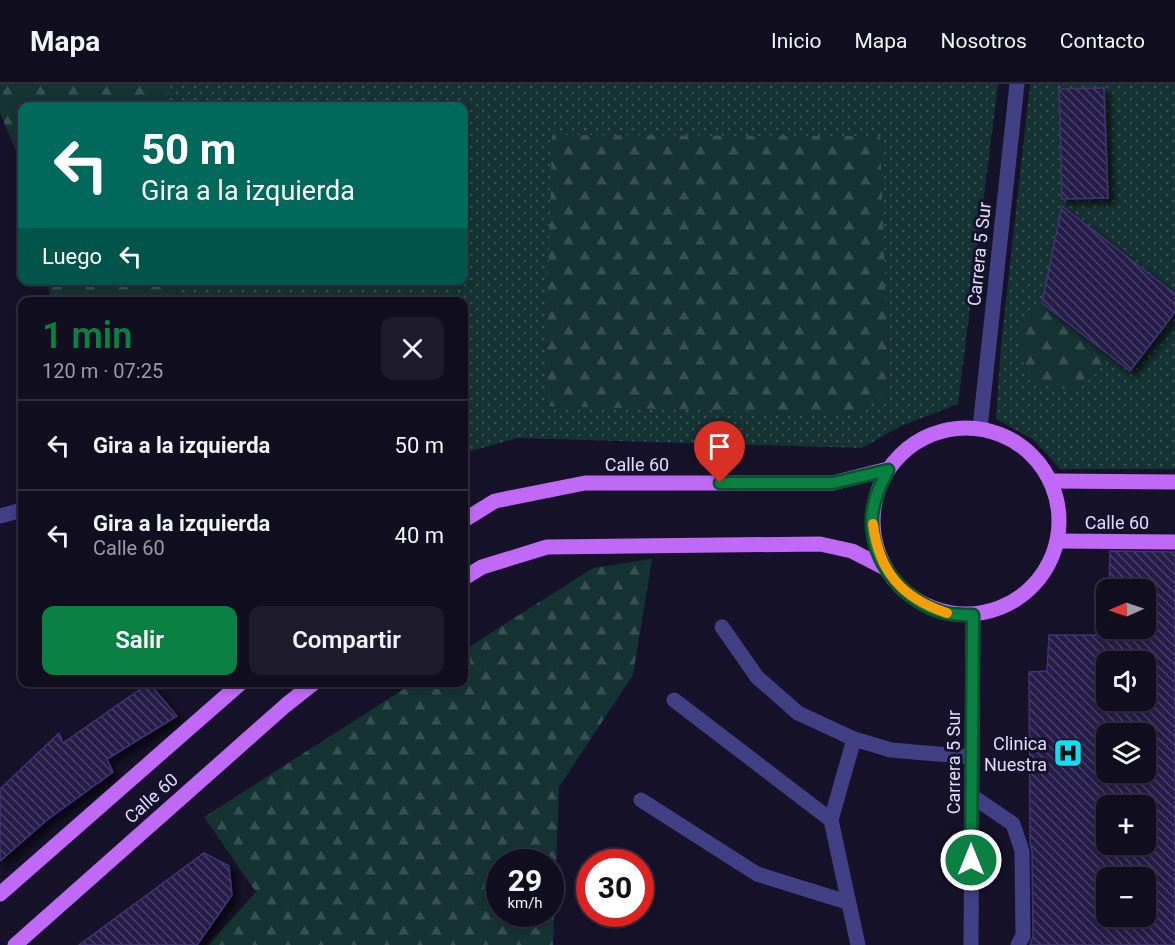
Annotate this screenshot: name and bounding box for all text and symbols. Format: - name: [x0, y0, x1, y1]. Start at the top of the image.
- text: Mapa: [30, 25, 100, 58]
- text: Inicio: [771, 29, 821, 53]
- text: Mapa: [854, 29, 907, 53]
- text: Nosotros: [940, 29, 1027, 53]
- text: Contacto: [1060, 29, 1145, 53]
- text: 50 m: [141, 125, 236, 174]
- icon: left: [42, 126, 120, 204]
- text: Gira a la izquierda: [141, 175, 355, 207]
- street label: Carrera 5 Sur: [963, 201, 995, 307]
- icon: left: [114, 240, 147, 273]
- text: Luego: [42, 244, 102, 269]
- text: 1 min: [42, 315, 132, 357]
- button: close: [381, 317, 444, 380]
- text: 120 m · 07:25: [42, 359, 163, 383]
- pin: [694, 421, 745, 483]
- icon: left: [42, 429, 75, 462]
- icon: arrive: [703, 430, 736, 463]
- text: Gira a la izquierda: [93, 433, 270, 458]
- text: 50 m: [395, 433, 444, 458]
- street label: Calle 60: [605, 454, 669, 475]
- text: Gira a la izquierda: [93, 511, 270, 536]
- street label: Calle 60: [1085, 512, 1149, 533]
- icon: left: [42, 519, 75, 552]
- text: 40 m: [395, 523, 444, 548]
- text: Calle 60: [93, 536, 165, 560]
- north arrow: [1096, 579, 1156, 639]
- map controls: [1096, 579, 1156, 927]
- button: Salir: [42, 606, 237, 675]
- button: Compartir: [249, 606, 444, 675]
- button: sound: [1096, 651, 1156, 711]
- street label: Carrera 5 Sur: [943, 710, 964, 814]
- button: layers: [1096, 723, 1156, 783]
- place label: Clinica Nuestra: [984, 733, 1047, 775]
- hospital icon: Clinica Nuestra: [1052, 737, 1084, 769]
- street label: Calle 60: [120, 769, 182, 827]
- button: +: [1096, 795, 1156, 855]
- position arrow: [939, 828, 1003, 892]
- speed limit sign: 30: [576, 849, 654, 927]
- text: 29: [508, 863, 542, 898]
- button: −: [1096, 867, 1156, 927]
- text: km/h: [507, 894, 543, 912]

